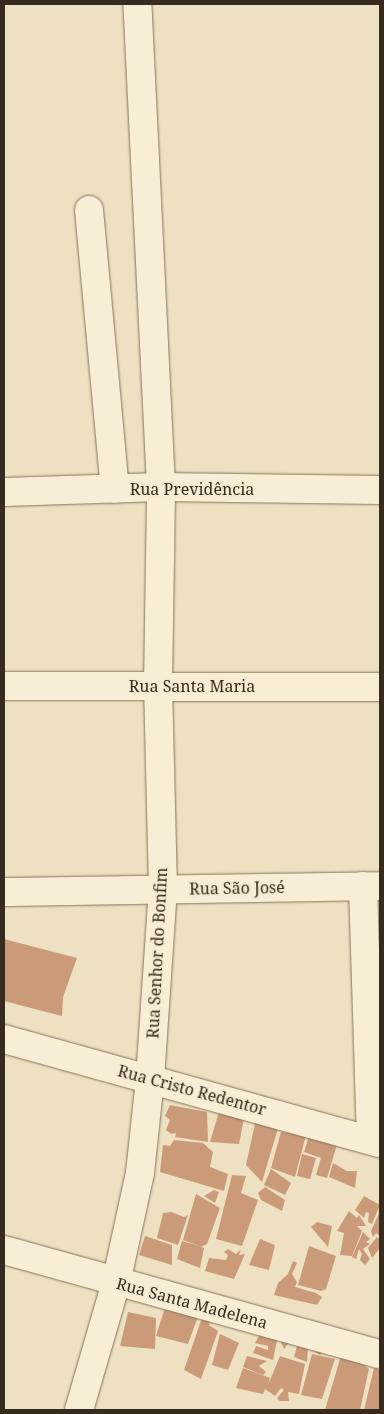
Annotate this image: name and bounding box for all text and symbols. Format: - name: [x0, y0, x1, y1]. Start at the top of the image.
- street label: Rua Previdência: [130, 479, 254, 499]
- street label: Rua Santa Maria: [129, 676, 255, 696]
- street label: Rua Senhor do Bonfim: [143, 867, 171, 1039]
- street label: Rua São José: [189, 878, 285, 898]
- street label: Rua Cristo Redentor: [116, 1061, 268, 1119]
- street label: Rua Santa Madelena: [114, 1274, 270, 1332]

